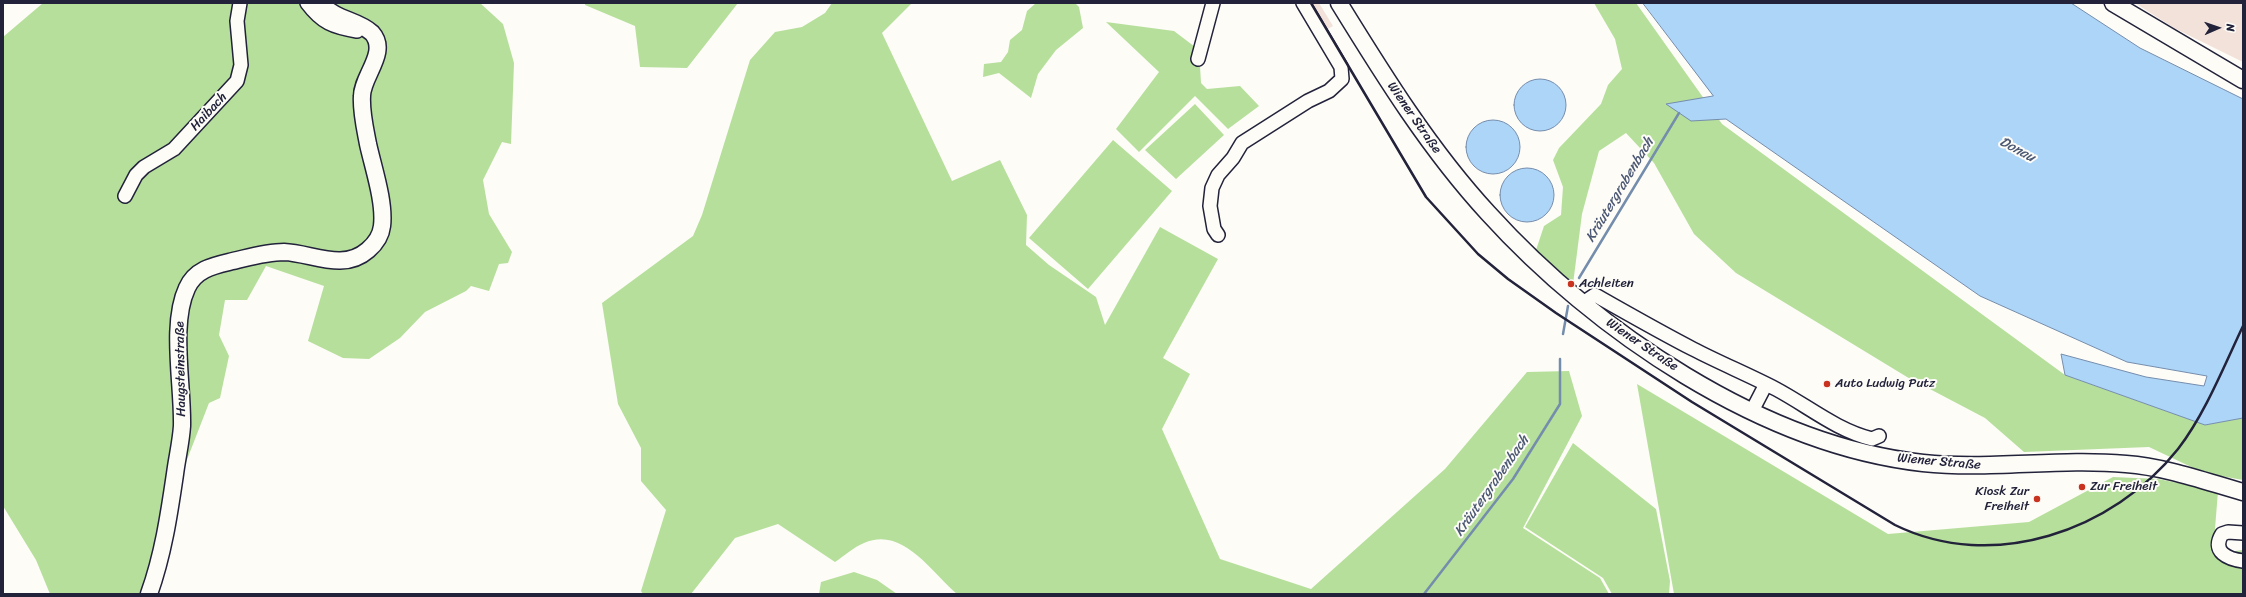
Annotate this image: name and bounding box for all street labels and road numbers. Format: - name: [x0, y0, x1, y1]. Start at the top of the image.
- street label: Wiener Straße: [1384, 79, 1444, 157]
- street label: Haibach: [188, 90, 230, 134]
- street label: Wiener Straße: [1603, 315, 1681, 375]
- street label: Haugsteinstraße: [172, 321, 190, 417]
- street label: Wiener Straße: [1897, 451, 1981, 473]

